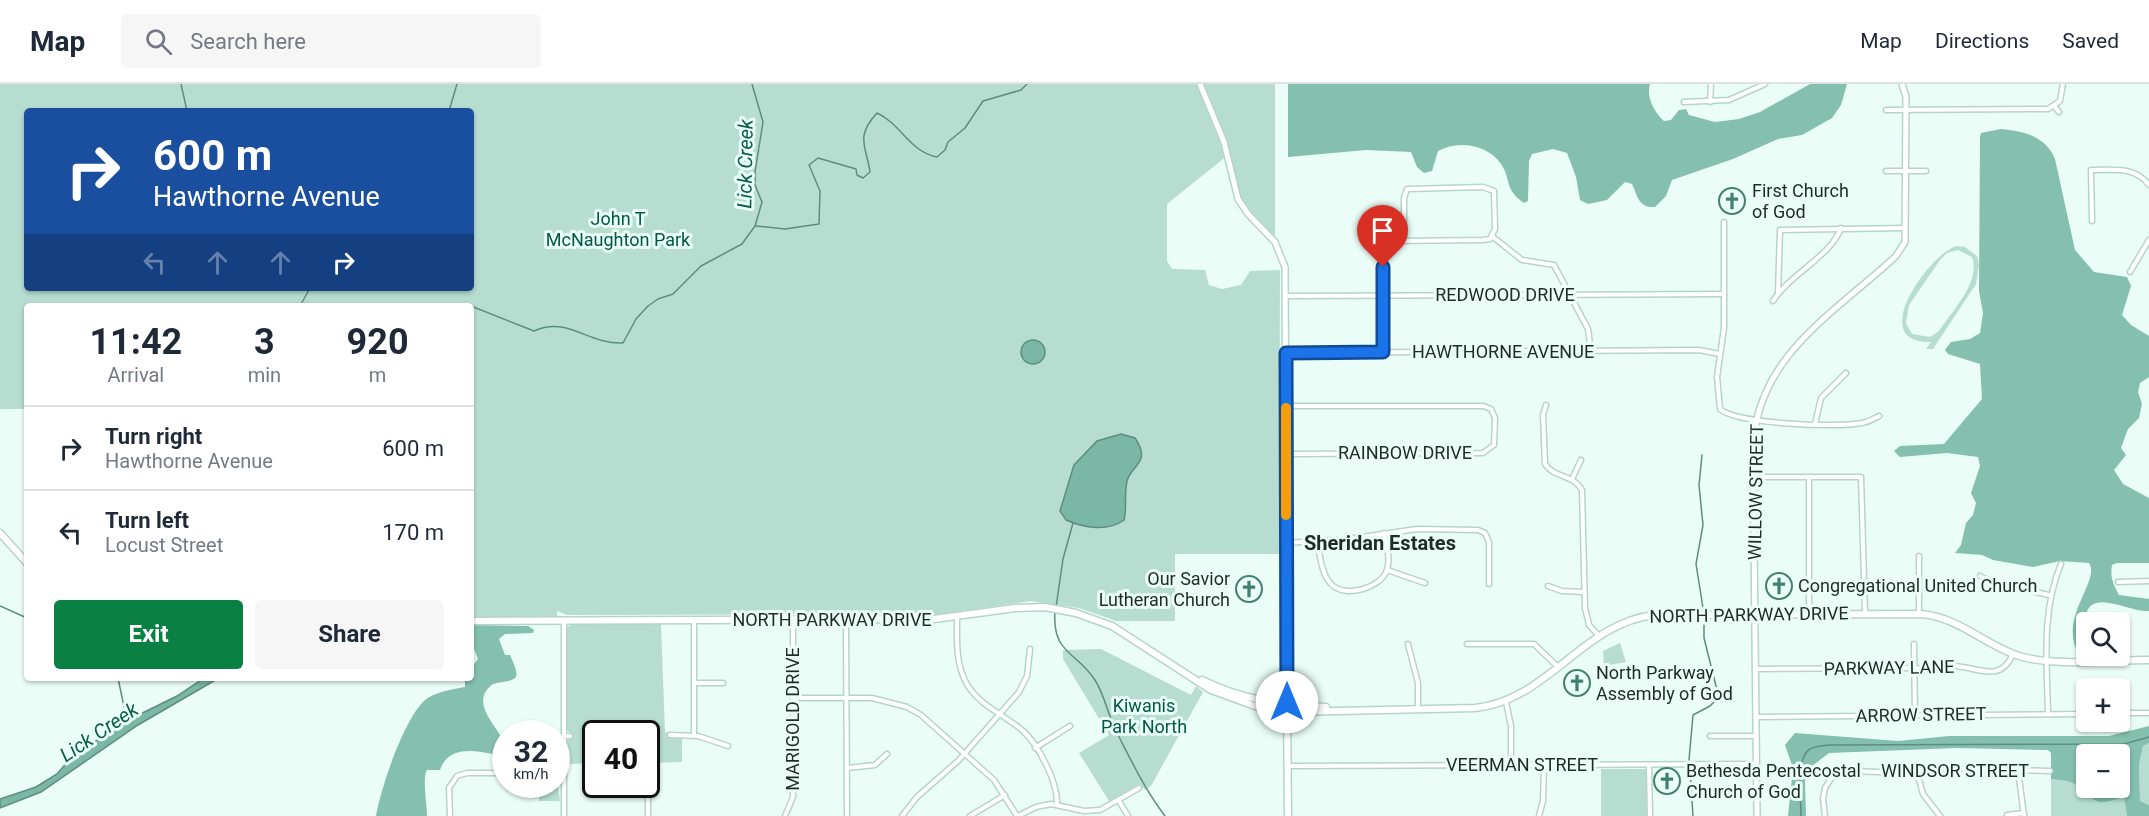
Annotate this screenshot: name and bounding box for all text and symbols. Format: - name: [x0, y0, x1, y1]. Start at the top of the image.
- search box: [121, 14, 541, 68]
- text: Map: [30, 25, 85, 58]
- icon: search: [142, 25, 175, 58]
- text: Search here: [190, 29, 306, 54]
- text: Map: [1860, 29, 1902, 53]
- text: Directions: [1935, 29, 2029, 53]
- text: Saved: [2062, 29, 2119, 53]
- water label: Lick Creek: [732, 118, 758, 209]
- text: 600 m: [153, 131, 272, 180]
- icon: right: [54, 132, 132, 210]
- place label: First Church of God: [1752, 180, 1849, 222]
- text: Hawthorne Avenue: [153, 181, 380, 213]
- church icon: First Church of God: [1717, 186, 1747, 216]
- pin: [1357, 205, 1408, 267]
- park label: John T McNaughton Park: [546, 208, 691, 250]
- icon: arrive: [1366, 214, 1399, 247]
- icon: left: [138, 246, 171, 279]
- icon: ahead: [201, 246, 234, 279]
- icon: ahead: [264, 246, 297, 279]
- icon: right: [327, 246, 360, 279]
- street label: REDWOOD DRIVE: [1435, 284, 1575, 305]
- text: 11:42: [89, 321, 182, 363]
- text: 3: [254, 321, 275, 363]
- text: 920: [347, 321, 409, 363]
- street label: HAWTHORNE AVENUE: [1412, 341, 1594, 362]
- text: Arrival: [107, 363, 164, 387]
- text: min: [248, 363, 281, 387]
- text: m: [369, 363, 386, 387]
- street label: WILLOW STREET: [1744, 423, 1767, 560]
- text: Turn right: [105, 424, 202, 449]
- icon: right: [54, 432, 87, 465]
- text: 600 m: [382, 436, 444, 461]
- street label: RAINBOW DRIVE: [1338, 442, 1472, 463]
- text: Hawthorne Avenue: [105, 449, 273, 473]
- text: Turn left: [105, 508, 189, 533]
- icon: left: [54, 516, 87, 549]
- text: 170 m: [382, 520, 444, 545]
- district label: Sheridan Estates: [1304, 531, 1456, 555]
- text: Locust Street: [105, 533, 223, 557]
- place label: Our Savior Lutheran Church: [1099, 568, 1230, 610]
- church icon: Congregational United Church: [1764, 571, 1794, 601]
- church icon: Our Savior Lutheran Church: [1234, 574, 1264, 604]
- place label: Congregational United Church: [1798, 575, 2037, 596]
- button: Exit: [54, 600, 243, 669]
- button: Share: [255, 600, 444, 669]
- street label: NORTH PARKWAY DRIVE: [1649, 602, 1849, 627]
- street label: NORTH PARKWAY DRIVE: [732, 609, 932, 630]
- map controls: [2076, 612, 2130, 798]
- button: search: [2076, 612, 2130, 666]
- street label: MARIGOLD DRIVE: [782, 647, 803, 791]
- street label: PARKWAY LANE: [1823, 656, 1955, 679]
- place label: North Parkway Assembly of God: [1596, 662, 1733, 704]
- church icon: North Parkway Assembly of God: [1562, 668, 1592, 698]
- position arrow: [1255, 670, 1319, 734]
- button: +: [2076, 678, 2130, 732]
- park label: Kiwanis Park North: [1101, 695, 1187, 737]
- water label: Lick Creek: [55, 696, 144, 767]
- street label: ARROW STREET: [1855, 703, 1987, 726]
- speed limit sign: 40: [582, 720, 660, 798]
- text: 32: [514, 734, 548, 769]
- button: −: [2076, 744, 2130, 798]
- street label: VEERMAN STREET: [1446, 754, 1598, 775]
- place label: Bethesda Pentecostal Church of God: [1686, 760, 1861, 802]
- street label: WINDSOR STREET: [1881, 760, 2029, 781]
- text: km/h: [513, 765, 549, 783]
- church icon: Bethesda Pentecostal Church of God: [1652, 766, 1682, 796]

